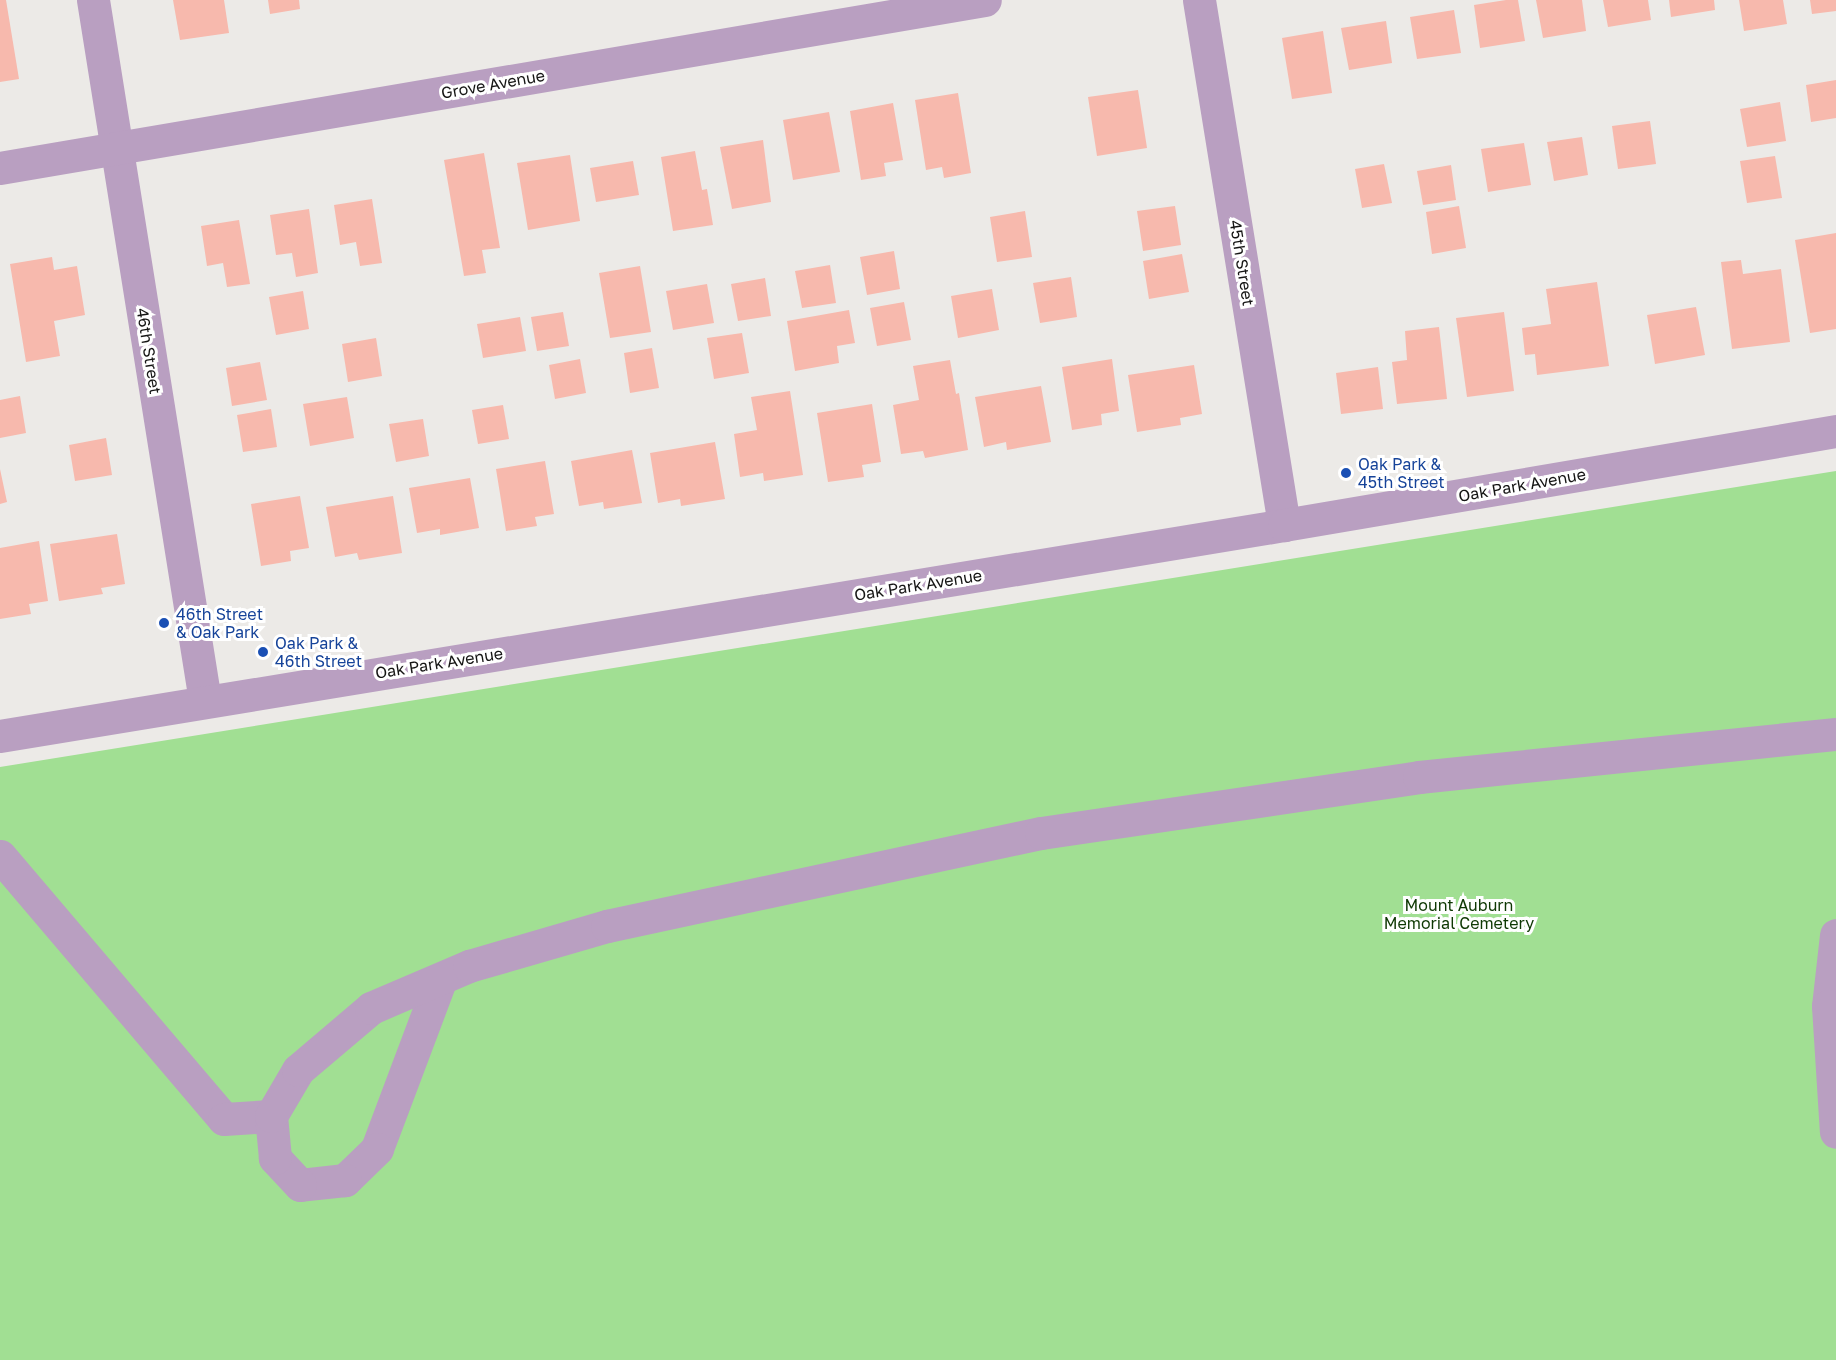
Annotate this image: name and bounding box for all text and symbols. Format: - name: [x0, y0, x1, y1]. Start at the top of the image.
- street label: Grove Avenue: [440, 65, 546, 103]
- street label: 45th Street: [1226, 219, 1258, 307]
- street label: 46th Street: [133, 307, 165, 395]
- place label: Oak Park & 45th Street: [1358, 454, 1445, 492]
- street label: Oak Park Avenue: [1457, 464, 1587, 506]
- marker: Oak Park & 45th Street: [1339, 466, 1353, 480]
- street label: Oak Park Avenue: [853, 565, 983, 605]
- place label: 46th Street & Oak Park: [176, 604, 263, 642]
- marker: 46th Street & Oak Park: [157, 616, 171, 630]
- place label: Oak Park & 46th Street: [275, 633, 362, 671]
- street label: Oak Park Avenue: [374, 643, 504, 683]
- marker: Oak Park & 46th Street: [256, 645, 270, 659]
- park label: Mount Auburn Memorial Cemetery: [1384, 895, 1534, 933]

